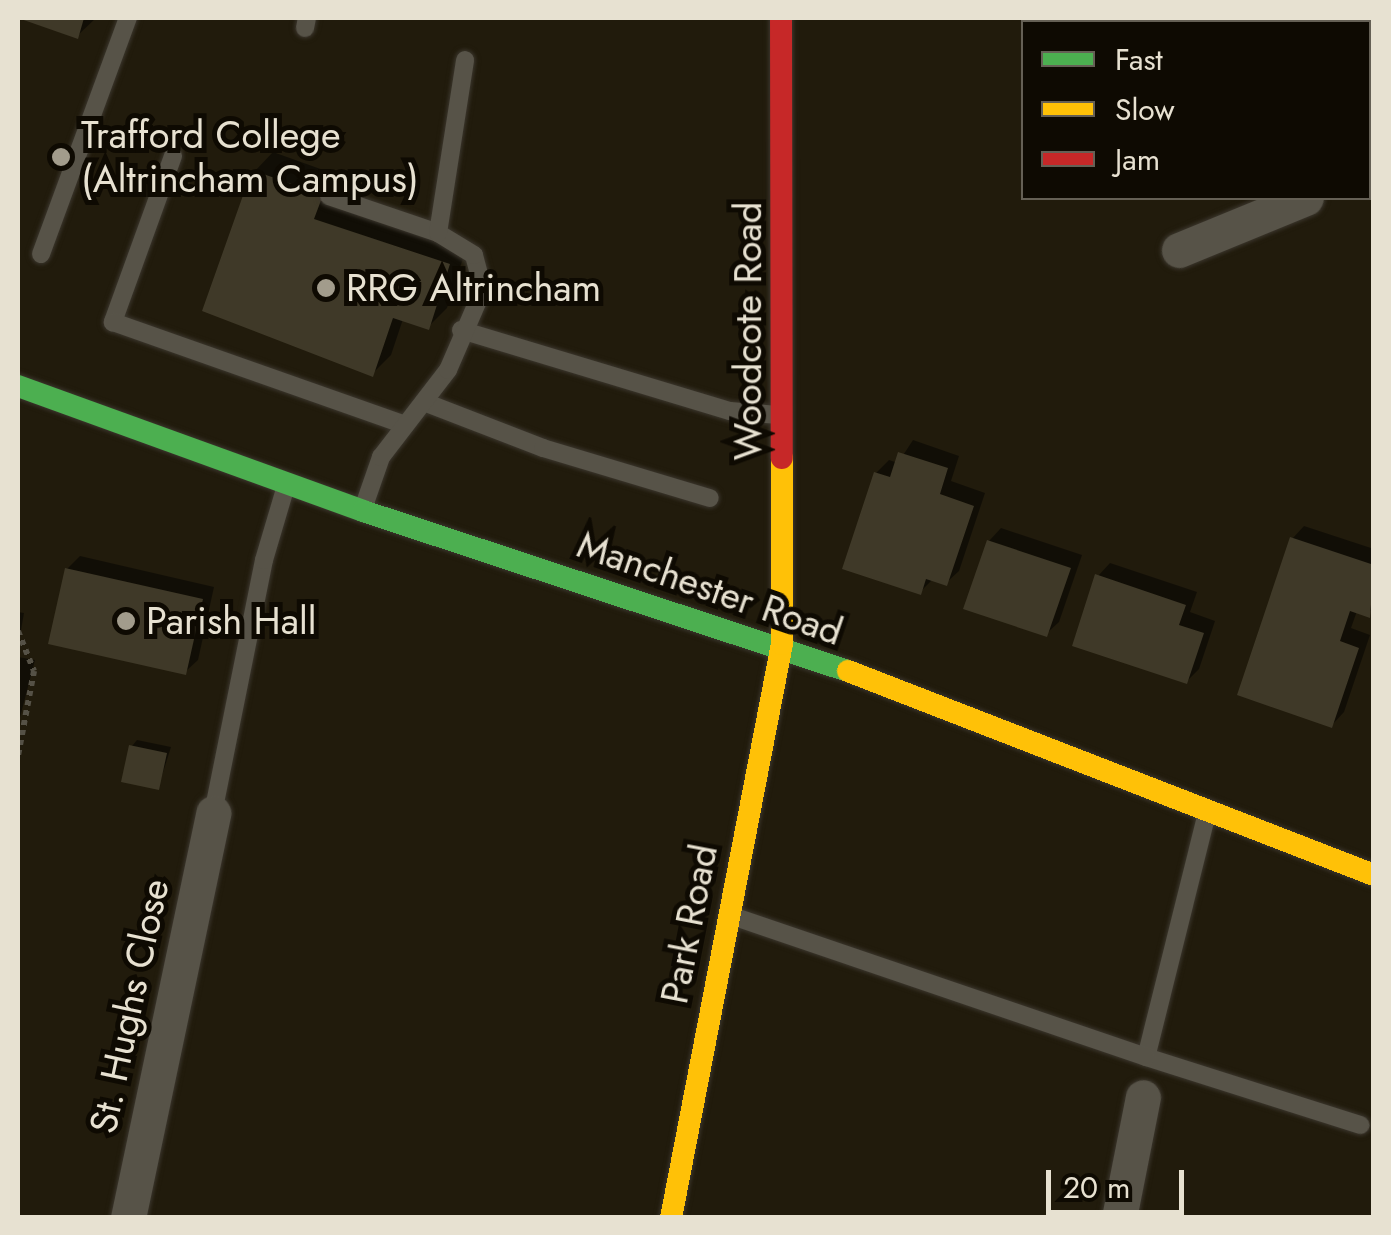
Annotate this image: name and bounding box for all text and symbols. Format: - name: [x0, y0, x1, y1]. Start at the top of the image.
- legend: [1021, 20, 1371, 200]
- text: Fast: [1115, 38, 1163, 81]
- text: Slow: [1115, 88, 1175, 131]
- place label: Trafford College (Altrincham Campus): [81, 112, 419, 202]
- text: Jam: [1115, 138, 1160, 181]
- marker: Trafford College (Altrincham Campus): [50, 146, 72, 168]
- street label: Woodcote Road: [725, 202, 771, 460]
- place label: RRG Altrincham: [346, 265, 601, 311]
- marker: RRG Altrincham: [315, 277, 337, 299]
- street label: Manchester Road: [572, 521, 848, 655]
- place label: Parish Hall: [146, 598, 316, 644]
- marker: Parish Hall: [115, 610, 137, 632]
- street label: Park Road: [651, 841, 727, 1007]
- street label: St. Hughs Close: [80, 875, 178, 1137]
- scale bar: [1051, 1150, 1188, 1212]
- text: 20 m: [1063, 1166, 1130, 1209]

